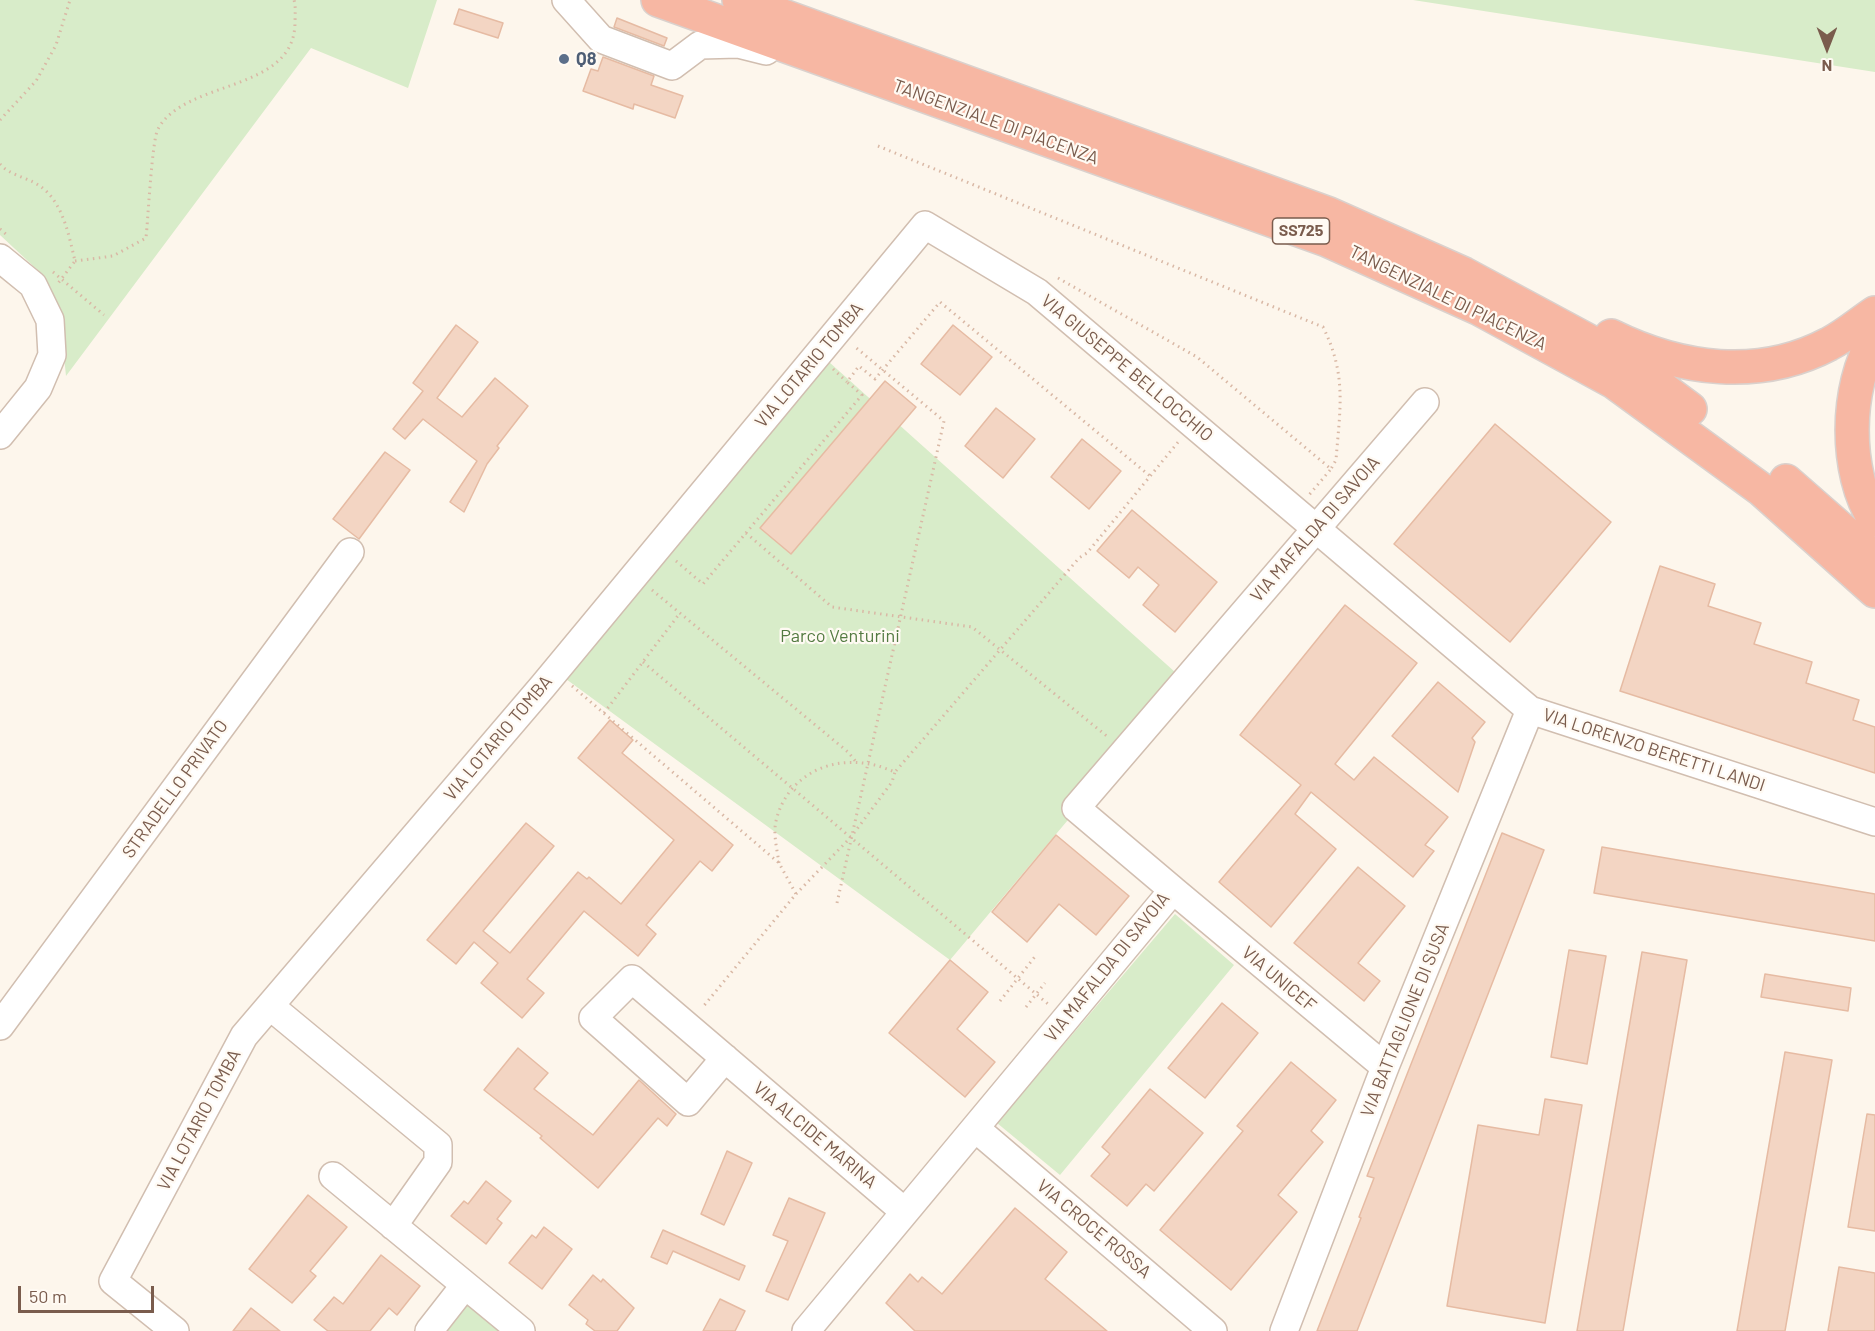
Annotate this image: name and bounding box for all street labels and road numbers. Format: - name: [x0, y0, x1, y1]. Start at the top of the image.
- street label: TANGENZIALE DI PIACENZA: [890, 75, 1102, 169]
- road number: SS725: [1272, 218, 1330, 244]
- street label: TANGENZIALE DI PIACENZA: [1346, 241, 1550, 355]
- street label: VIA GIUSEPPE BELLOCCHIO: [1037, 290, 1217, 446]
- street label: VIA LOTARIO TOMBA: [750, 298, 868, 432]
- street label: VIA MAFALDA DI SAVOIA: [1246, 452, 1384, 606]
- street label: VIA LOTARIO TOMBA: [439, 671, 557, 805]
- street label: VIA LORENZO BERETTI LANDI: [1540, 704, 1768, 796]
- street label: STRADELLO PRIVATO: [118, 716, 232, 862]
- street label: VIA MAFALDA DI SAVOIA: [1040, 888, 1174, 1046]
- street label: VIA BATTAGLIONE DI SUSA: [1356, 920, 1454, 1120]
- street label: VIA UNICEF: [1237, 942, 1321, 1016]
- street label: VIA LOTARIO TOMBA: [153, 1046, 245, 1194]
- street label: VIA ALCIDE MARINA: [749, 1077, 881, 1193]
- street label: VIA CROCE ROSSA: [1032, 1175, 1156, 1283]

